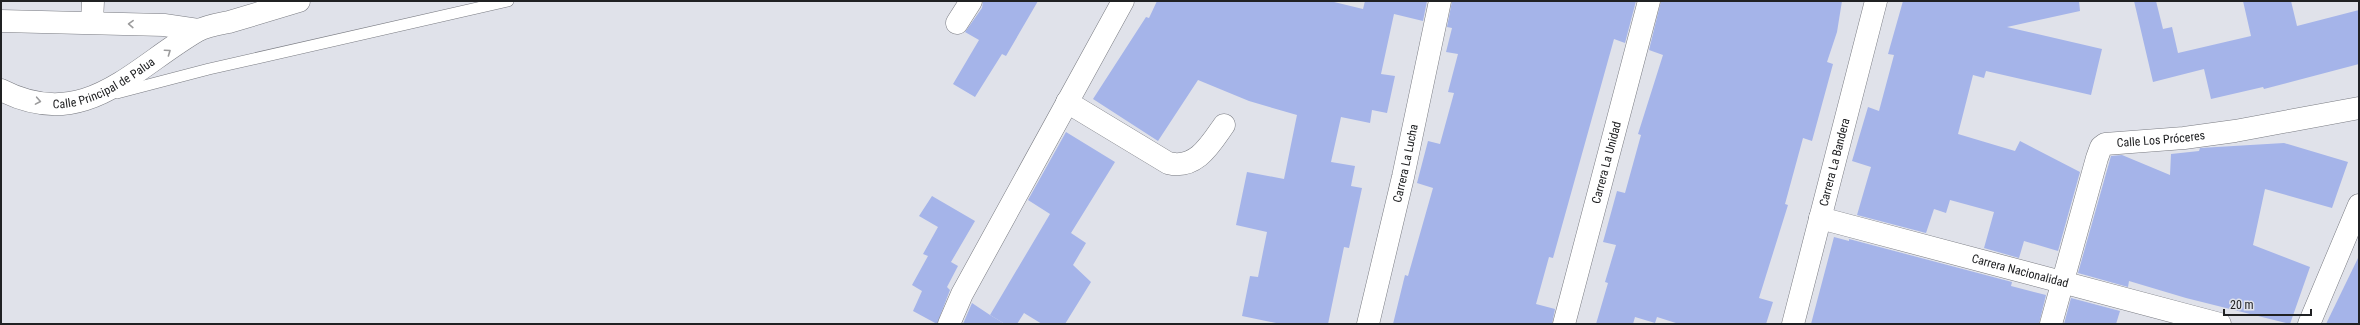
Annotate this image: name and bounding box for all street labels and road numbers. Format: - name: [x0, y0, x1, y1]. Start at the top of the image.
- street label: Calle Principal de Palua: [53, 55, 158, 111]
- street label: Carrera La Bandera: [1817, 116, 1853, 208]
- street label: Carrera La Unidad: [1589, 120, 1624, 205]
- street label: Carrera La Lucha: [1390, 123, 1421, 204]
- street label: Calle Los Próceres: [2116, 128, 2206, 150]
- street label: Carrera Nacionalidad: [1970, 252, 2070, 291]

